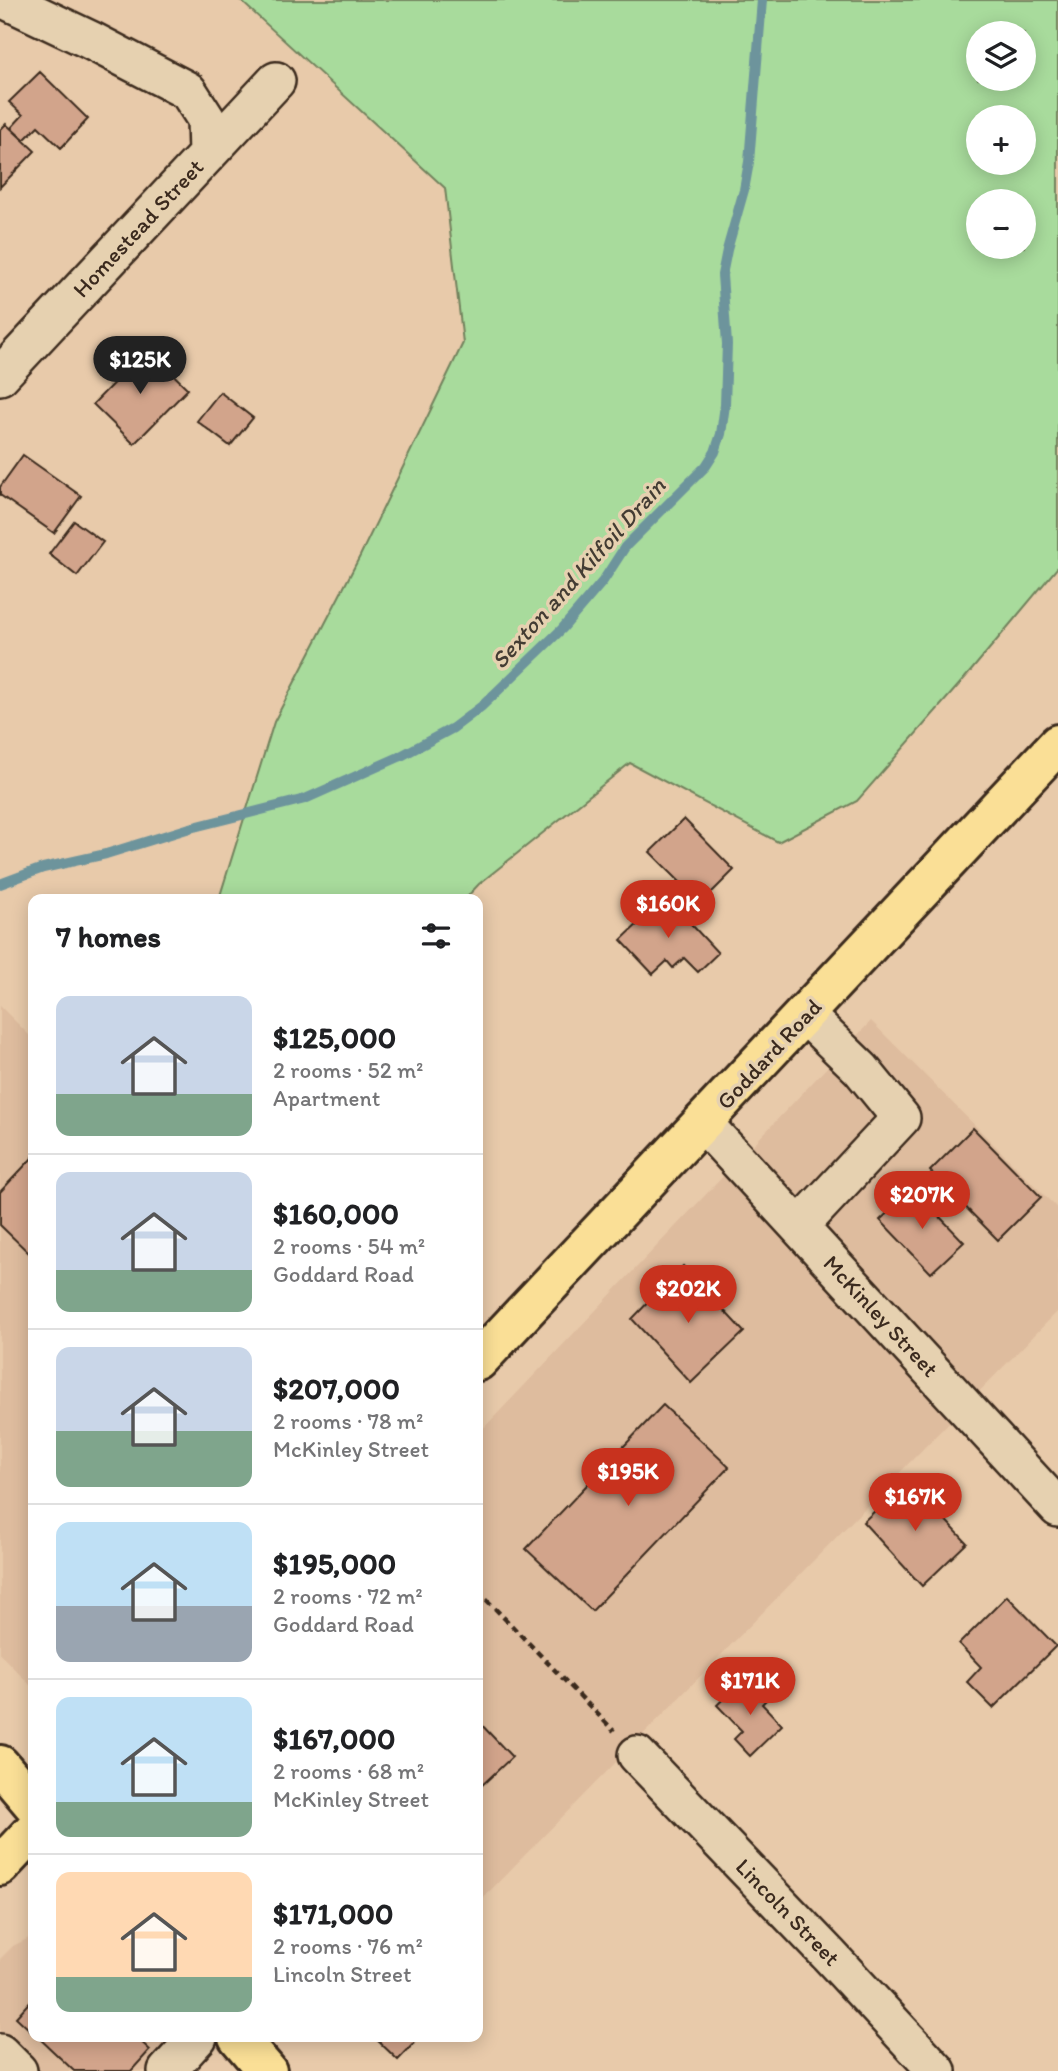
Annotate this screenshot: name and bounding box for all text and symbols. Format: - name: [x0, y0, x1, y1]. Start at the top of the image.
- map controls: [966, 21, 1036, 259]
- button: layers: [966, 21, 1036, 91]
- button: +: [966, 105, 1036, 175]
- street label: Homestead Street: [67, 153, 209, 303]
- button: −: [966, 189, 1036, 259]
- pin: $125K: [91, 336, 189, 396]
- text: $125K: [109, 345, 171, 373]
- water label: Sexton and Kilfoil Drain: [485, 471, 672, 674]
- pin: $160K: [619, 880, 717, 940]
- text: $160K: [636, 889, 700, 917]
- icon: filters: [417, 917, 455, 955]
- text: 7 homes: [56, 918, 161, 955]
- street label: Goddard Road: [711, 993, 827, 1115]
- text: $125,000: [273, 1019, 396, 1056]
- icon: home: [112, 1024, 196, 1108]
- text: 2 rooms · 52 m²: [273, 1056, 423, 1084]
- text: Apartment: [273, 1084, 380, 1112]
- pin: $207K: [873, 1172, 971, 1231]
- text: $207K: [890, 1180, 954, 1208]
- text: $160,000: [273, 1195, 399, 1232]
- icon: home: [112, 1200, 196, 1284]
- text: 2 rooms · 54 m²: [273, 1232, 425, 1260]
- street label: McKinley Street: [818, 1249, 944, 1383]
- text: Goddard Road: [273, 1260, 414, 1288]
- pin: $202K: [639, 1266, 737, 1325]
- text: $202K: [656, 1274, 720, 1302]
- text: $207,000: [273, 1370, 400, 1407]
- icon: home: [112, 1375, 196, 1459]
- text: 2 rooms · 78 m²: [273, 1407, 423, 1435]
- text: McKinley Street: [273, 1435, 429, 1463]
- pin: $195K: [579, 1448, 677, 1508]
- text: $195K: [597, 1457, 659, 1485]
- pin: $167K: [866, 1474, 964, 1533]
- text: $167K: [885, 1482, 945, 1510]
- text: $195,000: [273, 1545, 396, 1582]
- icon: home: [112, 1550, 196, 1634]
- text: 2 rooms · 72 m²: [273, 1582, 423, 1610]
- text: Goddard Road: [273, 1610, 414, 1638]
- pin: $171K: [701, 1658, 799, 1717]
- text: $171K: [720, 1666, 780, 1694]
- text: $167,000: [273, 1720, 395, 1757]
- icon: home: [112, 1725, 196, 1809]
- text: 2 rooms · 68 m²: [273, 1757, 424, 1785]
- text: McKinley Street: [273, 1785, 429, 1813]
- street label: Lincoln Street: [730, 1852, 846, 1972]
- text: $171,000: [273, 1895, 393, 1932]
- icon: home: [112, 1900, 196, 1984]
- text: 2 rooms · 76 m²: [273, 1932, 423, 1960]
- text: Lincoln Street: [273, 1960, 412, 1988]

